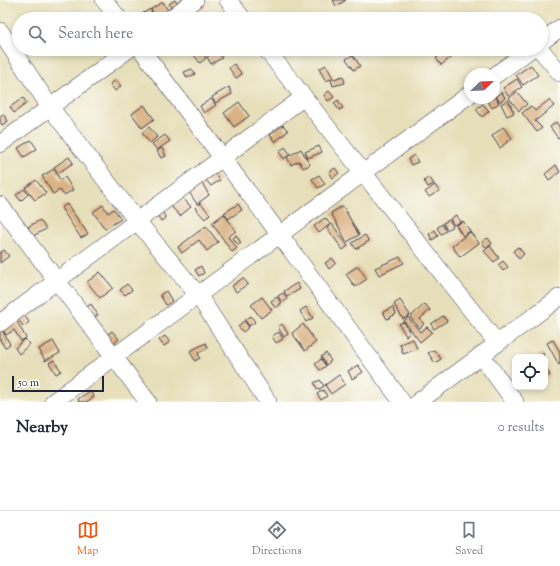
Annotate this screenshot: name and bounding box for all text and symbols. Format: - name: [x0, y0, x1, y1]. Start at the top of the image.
- search box: [12, 12, 548, 56]
- icon: search: [26, 23, 48, 45]
- text: Search here: [58, 24, 133, 45]
- north arrow: [464, 68, 500, 104]
- map controls: [512, 354, 548, 390]
- button: locate: [512, 354, 548, 390]
- scale bar: [12, 374, 104, 393]
- text: 50 m: [18, 375, 39, 391]
- text: Nearby: [16, 416, 68, 440]
- text: 0 results: [498, 419, 544, 437]
- tab: Map: [77, 519, 99, 559]
- tab: Directions: [252, 519, 302, 559]
- tab: Saved: [455, 519, 483, 559]

